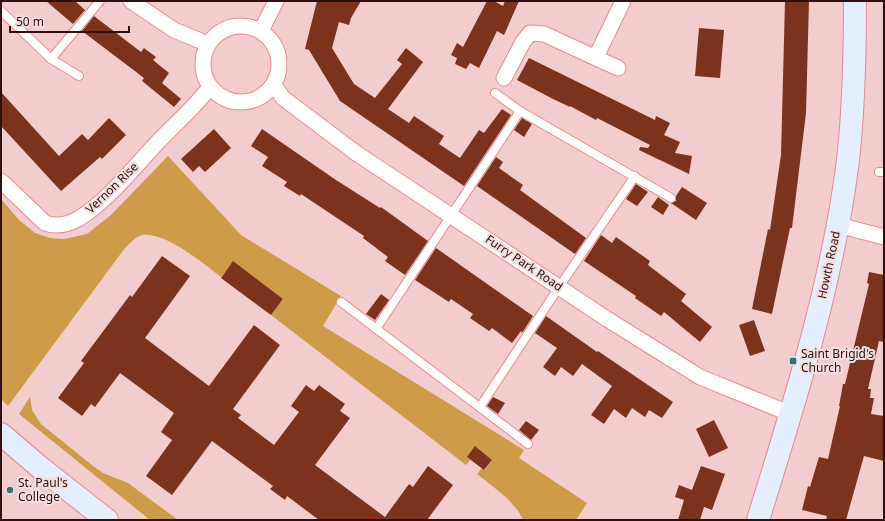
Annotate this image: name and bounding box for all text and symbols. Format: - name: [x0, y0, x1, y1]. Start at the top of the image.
- scale bar: [10, 8, 129, 34]
- text: 50 m: [16, 13, 44, 30]
- street label: Vernon Rise: [82, 158, 142, 217]
- street label: Howth Road: [813, 229, 844, 300]
- street label: Furry Park Road: [482, 230, 566, 295]
- place label: Saint Brigid's Church: [801, 345, 874, 376]
- marker: Saint Brigid's Church: [788, 356, 798, 366]
- place label: St. Paul's College: [18, 474, 68, 505]
- marker: St. Paul's College: [5, 485, 15, 495]

